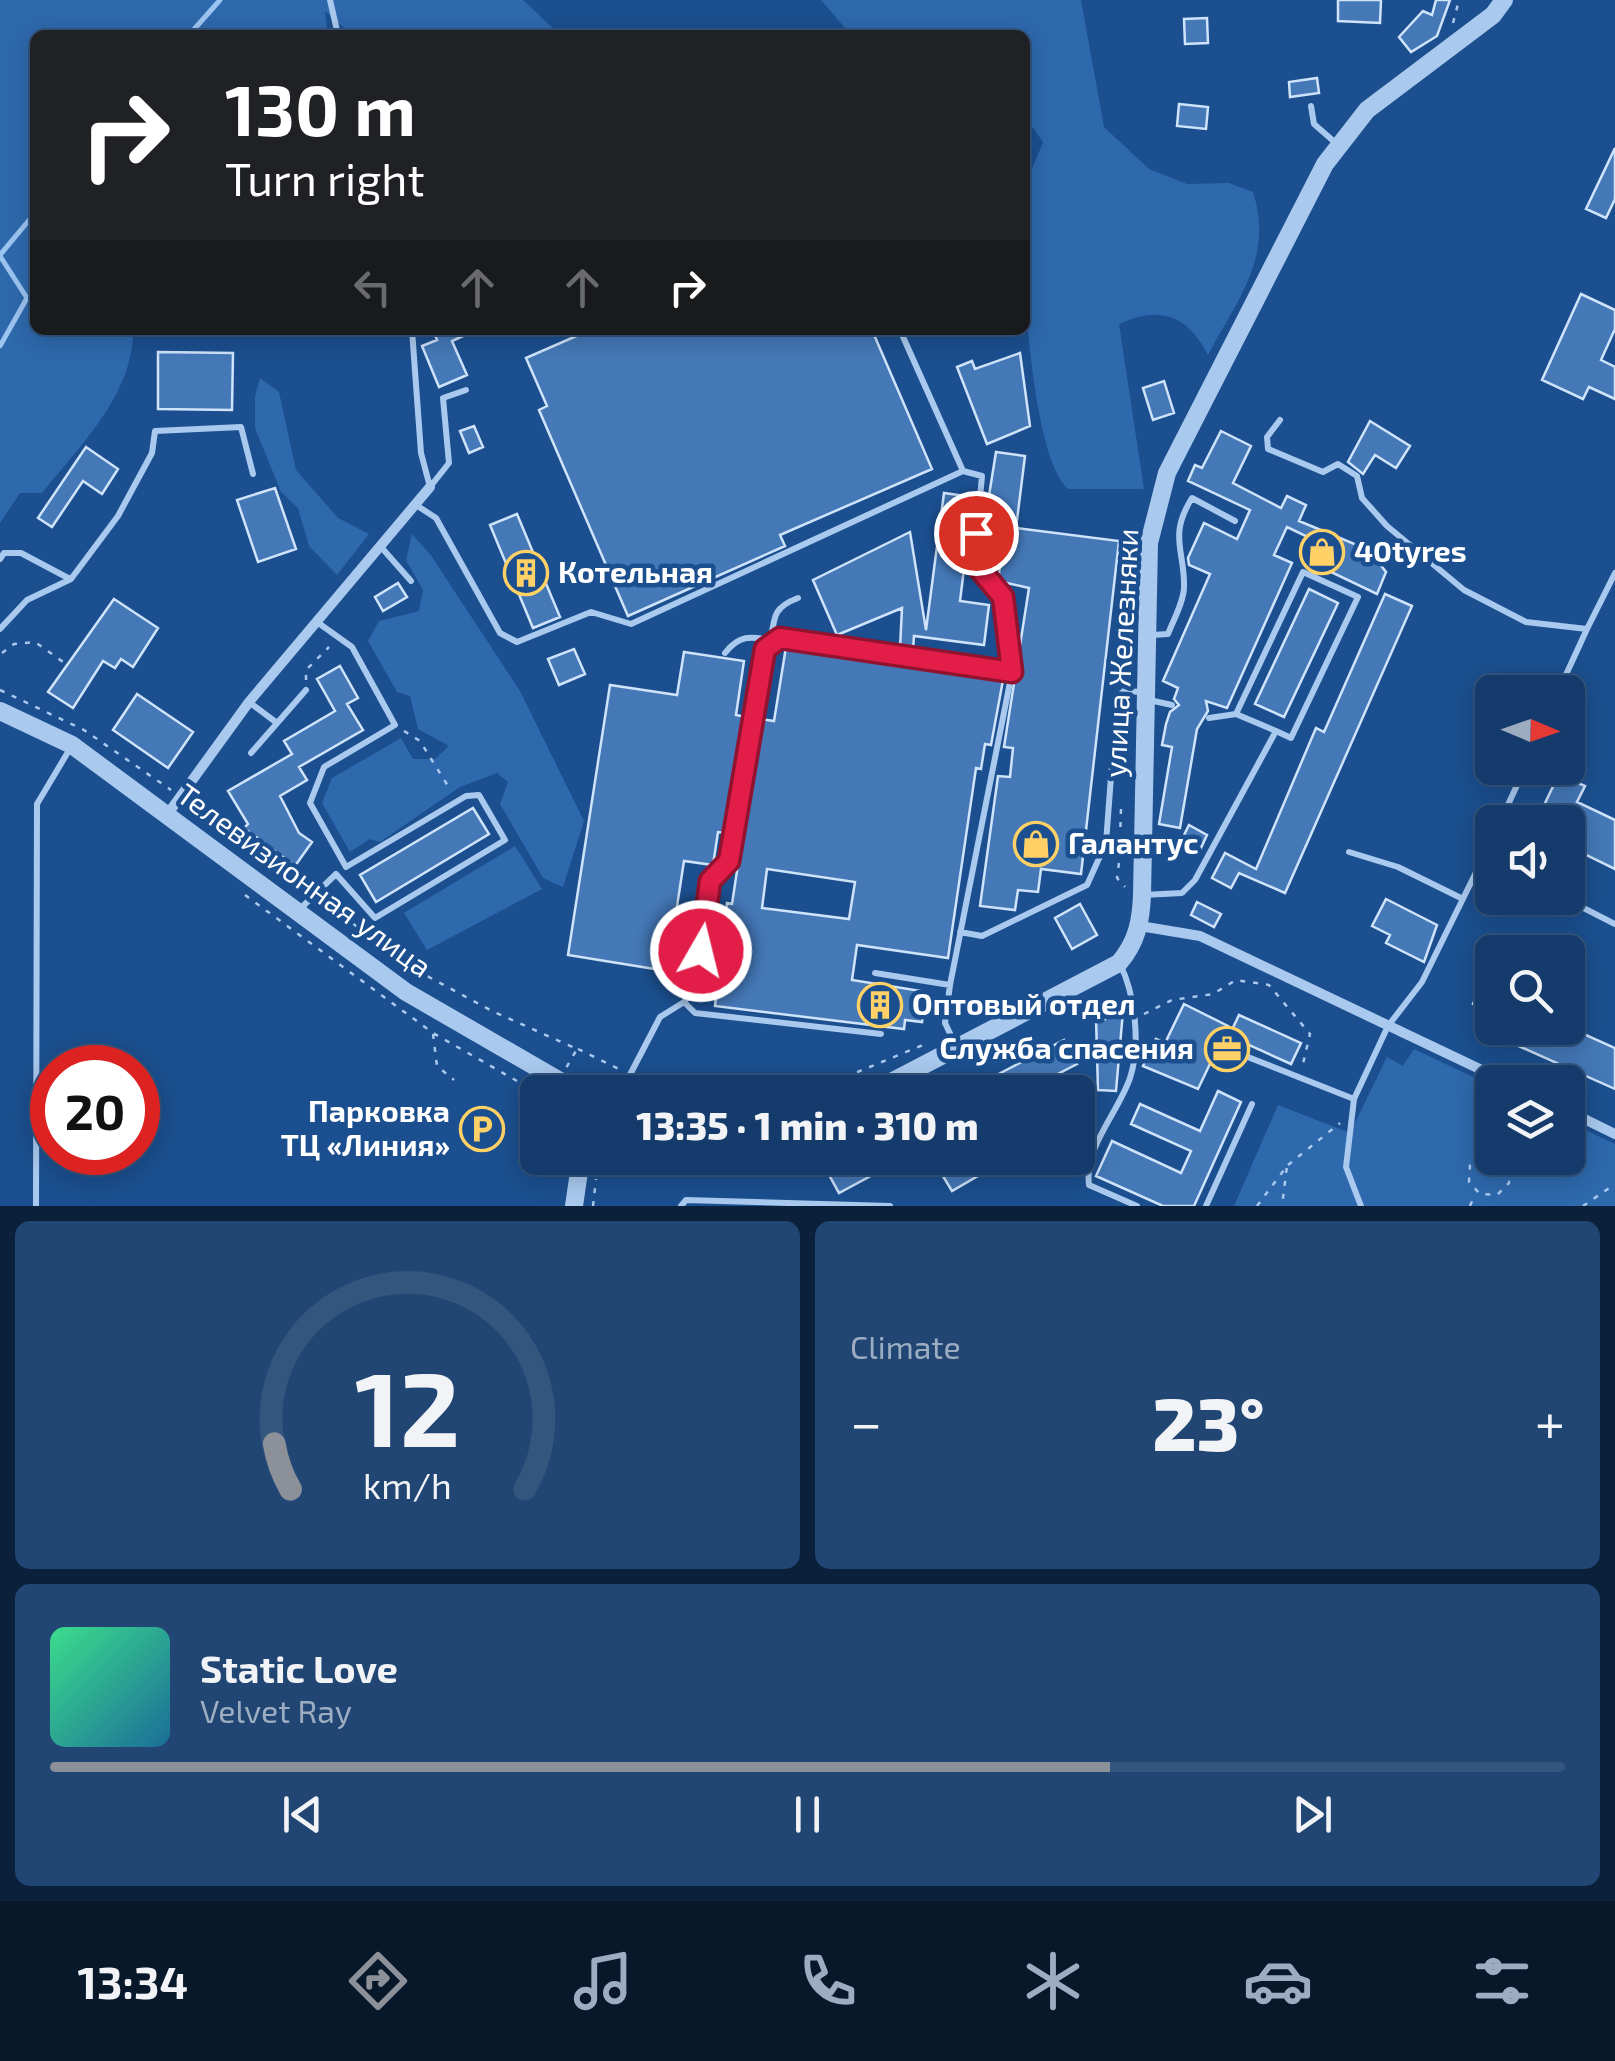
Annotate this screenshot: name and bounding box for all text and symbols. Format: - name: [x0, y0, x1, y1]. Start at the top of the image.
- text: 130 m: [225, 66, 416, 150]
- icon: right: [60, 70, 190, 200]
- text: Turn right: [225, 151, 425, 205]
- icon: left: [345, 260, 400, 315]
- icon: ahead: [450, 260, 505, 315]
- icon: ahead: [555, 260, 610, 315]
- icon: right: [660, 260, 715, 315]
- pin: [934, 491, 1019, 576]
- icon: arrive: [949, 506, 1004, 561]
- street label: улица Железняки: [1096, 528, 1145, 778]
- shop icon: 40tyres: [1299, 529, 1345, 575]
- place label: 40tyres: [1354, 532, 1467, 569]
- building icon: Котельная: [503, 550, 549, 596]
- place label: Котельная: [558, 553, 713, 589]
- north arrow: [1475, 675, 1585, 785]
- map controls: [1475, 675, 1585, 1175]
- street label: Телевизионная улица: [170, 775, 439, 985]
- button: sound: [1475, 805, 1585, 915]
- shop icon: Галантус: [1013, 821, 1059, 867]
- place label: Галантус: [1068, 824, 1199, 861]
- position arrow: [649, 899, 753, 1003]
- button: search: [1475, 935, 1585, 1045]
- building icon: Оптовый отдел: [857, 982, 903, 1028]
- place label: Оптовый отдел: [912, 985, 1136, 1021]
- office icon: Служба спасения: [1204, 1026, 1250, 1072]
- place label: Служба спасения: [939, 1029, 1194, 1066]
- speed limit sign: 20: [30, 1045, 160, 1175]
- button: layers: [1475, 1065, 1585, 1175]
- place label: Парковка ТЦ «Линия»: [281, 1092, 450, 1162]
- text: 13:35 · 1 min · 310 m: [636, 1102, 979, 1148]
- parking icon: Парковка ТЦ «Линия»: [459, 1106, 505, 1152]
- text: Climate: [850, 1327, 961, 1365]
- text: 12: [355, 1343, 460, 1468]
- text: 23°: [1152, 1376, 1265, 1466]
- text: −: [850, 1388, 882, 1454]
- text: +: [1535, 1388, 1565, 1454]
- text: km/h: [363, 1463, 452, 1506]
- text: Static Love: [200, 1645, 398, 1691]
- text: Velvet Ray: [200, 1691, 352, 1729]
- icon: previous: [275, 1787, 330, 1842]
- icon: pause: [780, 1787, 835, 1842]
- icon: next: [1285, 1787, 1340, 1842]
- icon: directions: [343, 1946, 413, 2016]
- icon: music: [568, 1946, 638, 2016]
- icon: phone: [793, 1946, 863, 2016]
- icon: climate: [1018, 1946, 1088, 2016]
- icon: car: [1243, 1946, 1313, 2016]
- icon: filters: [1467, 1946, 1537, 2016]
- text: 13:34: [77, 1954, 188, 2008]

